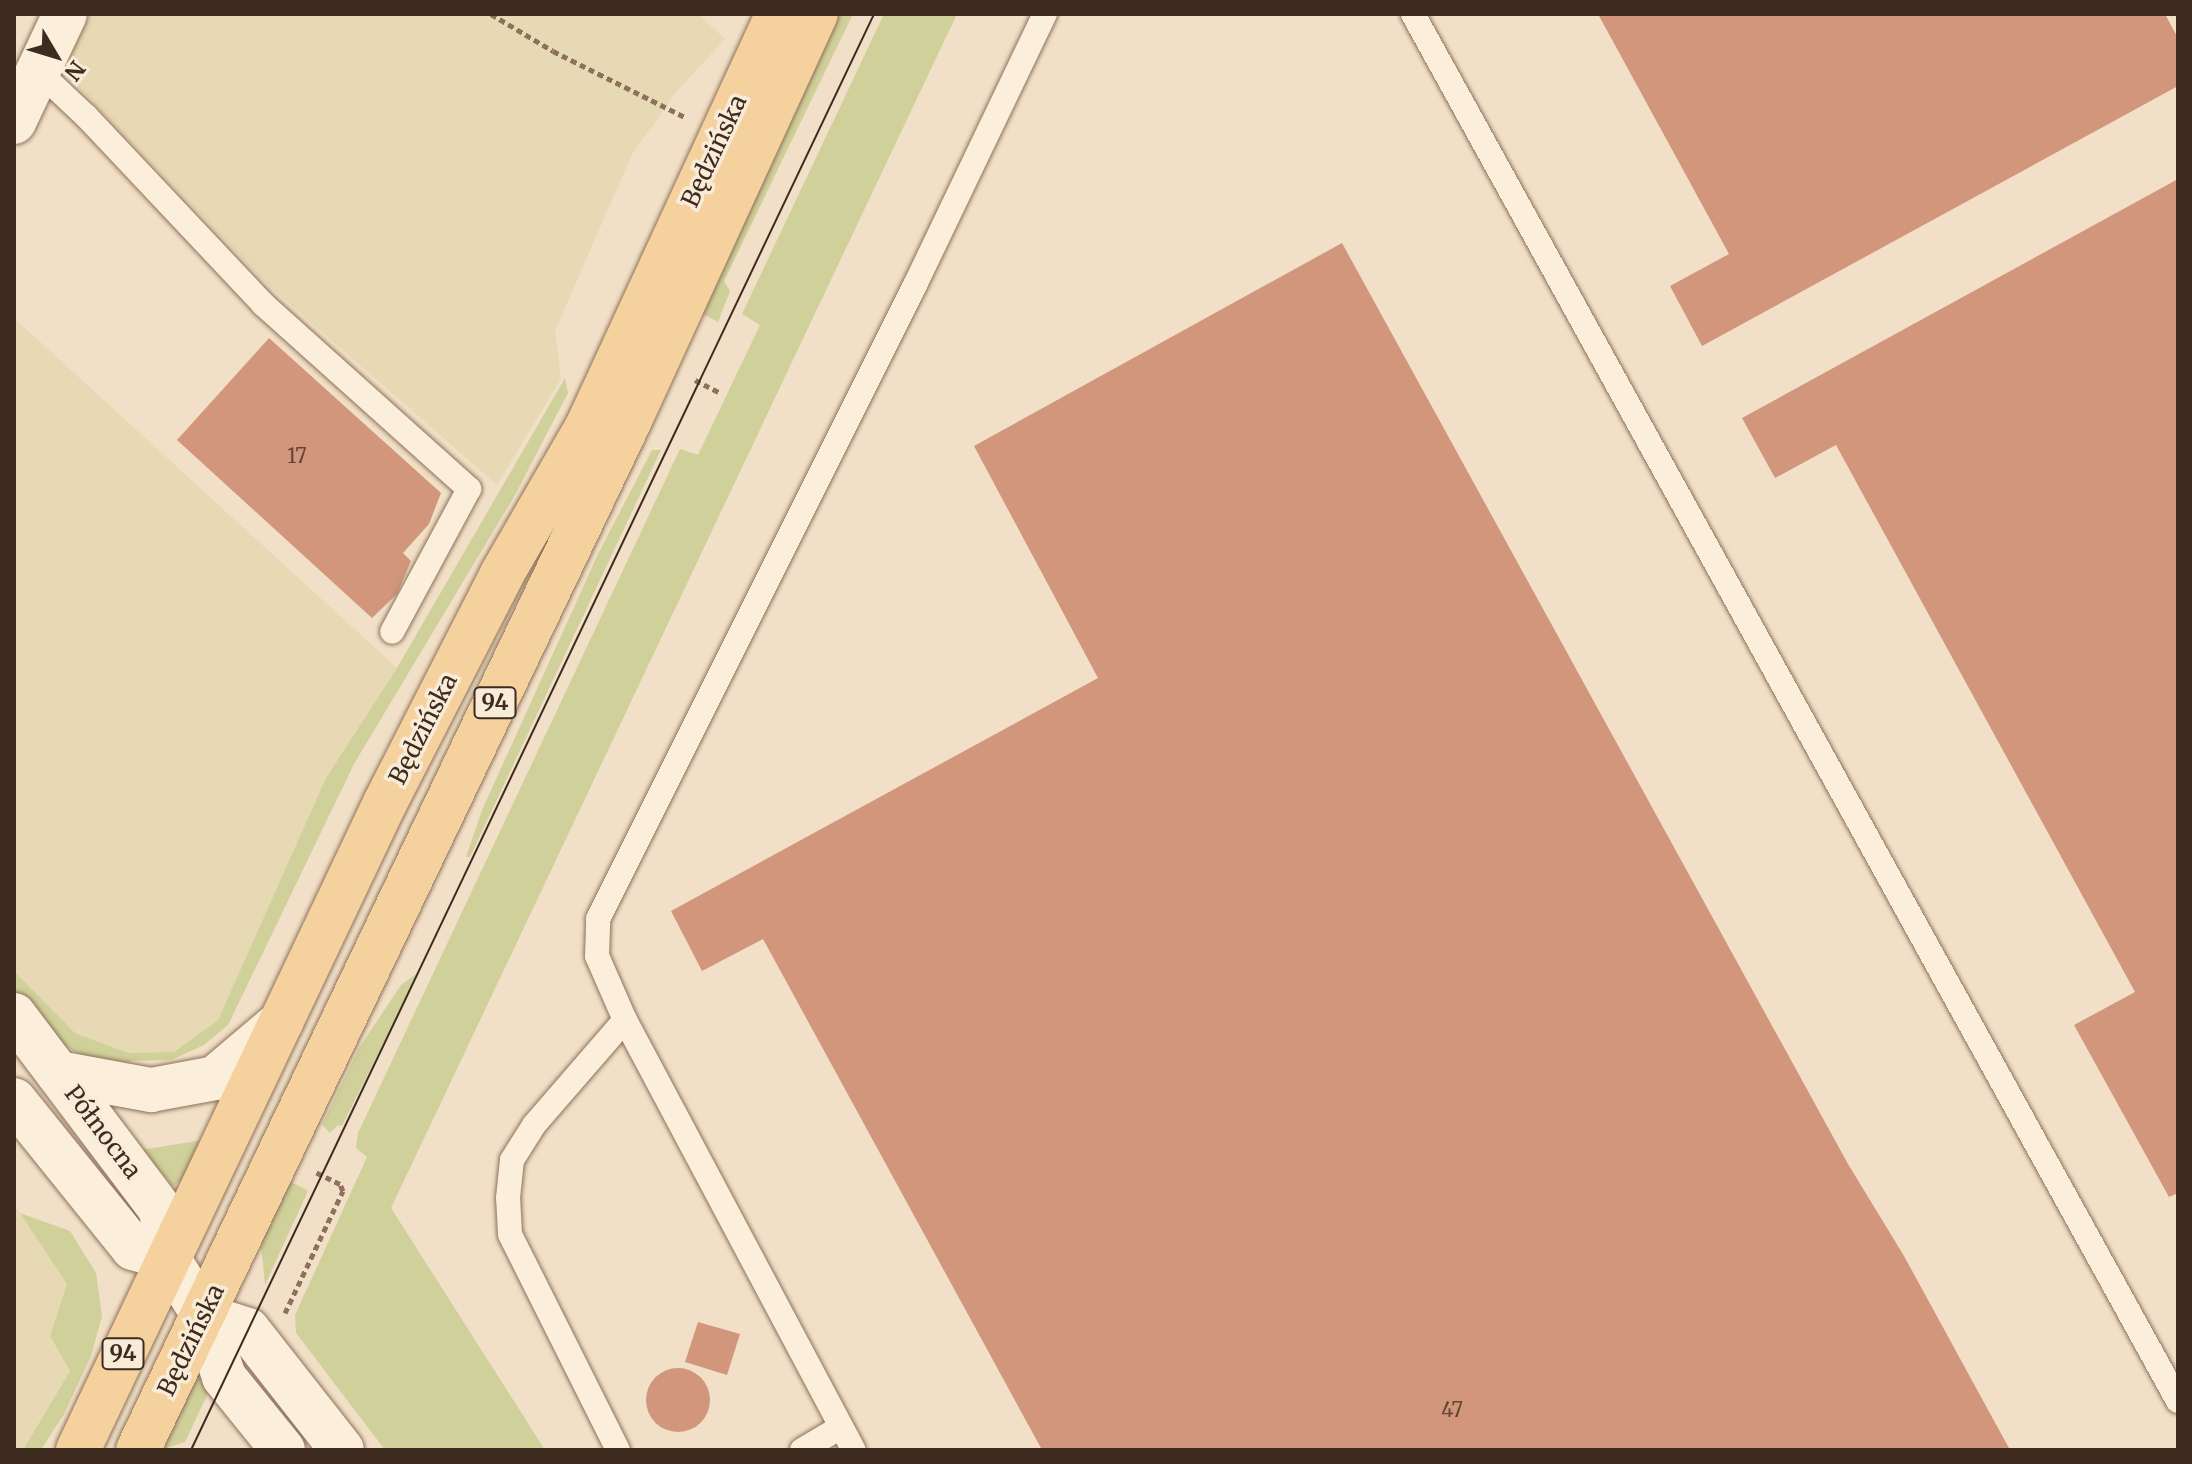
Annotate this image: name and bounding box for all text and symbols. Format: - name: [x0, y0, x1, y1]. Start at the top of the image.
- north arrow: [16, 16, 96, 96]
- text: N: [59, 55, 91, 86]
- street label: Będzińska: [676, 90, 752, 212]
- house number: 17: [287, 443, 307, 467]
- street label: Będzińska: [383, 669, 463, 789]
- road number: 94: [473, 685, 517, 721]
- street label: Północna: [59, 1080, 147, 1184]
- street label: Będzińska: [152, 1280, 230, 1400]
- road number: 94: [101, 1336, 145, 1372]
- house number: 47: [1441, 1397, 1463, 1421]

